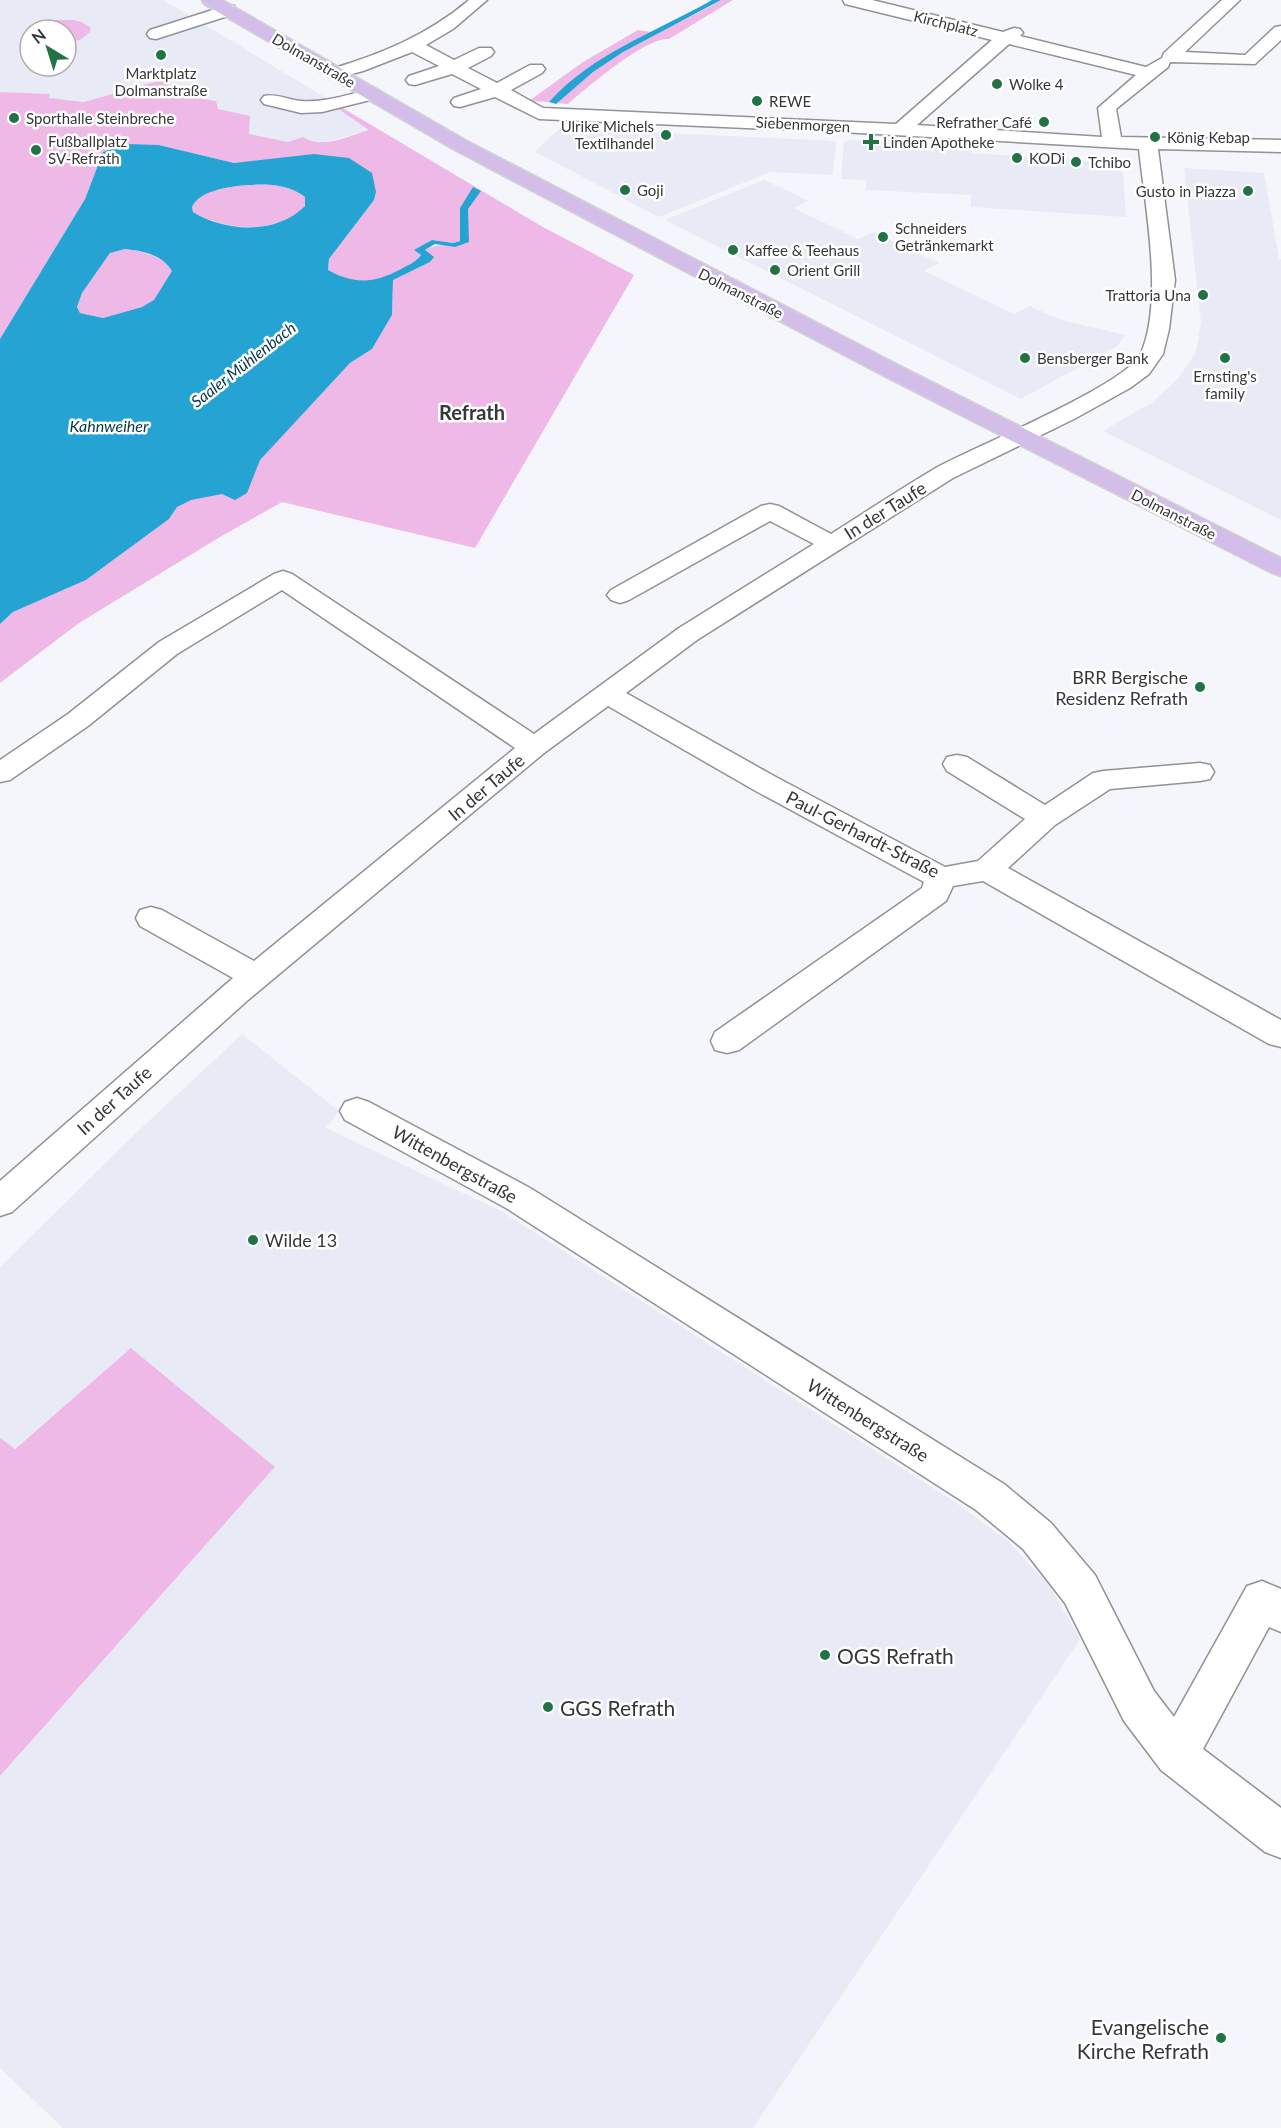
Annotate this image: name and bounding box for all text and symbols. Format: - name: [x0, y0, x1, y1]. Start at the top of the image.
- street label: Kirchplatz: [912, 6, 980, 40]
- north arrow: [18, 18, 78, 78]
- text: N: [28, 25, 49, 47]
- street label: Dolmanstraße: [269, 29, 359, 91]
- marker: Marktplatz Dolmanstraße: [154, 48, 168, 62]
- place label: Marktplatz Dolmanstraße: [115, 64, 207, 99]
- place label: Wolke 4: [1009, 75, 1064, 93]
- marker: Wolke 4: [990, 77, 1004, 91]
- place label: REWE: [769, 92, 811, 110]
- marker: REWE: [750, 94, 764, 108]
- place label: Sporthalle Steinbreche: [26, 109, 174, 127]
- marker: Sporthalle Steinbreche: [7, 111, 21, 125]
- street label: Siebenmorgen: [755, 113, 851, 135]
- place label: Refrather Café: [936, 113, 1032, 131]
- marker: Refrather Café: [1037, 115, 1051, 129]
- place label: Ulrike Michels Textilhandel: [561, 117, 654, 152]
- marker: Ulrike Michels Textilhandel: [659, 128, 673, 142]
- place label: König Kebap: [1167, 128, 1250, 146]
- marker: König Kebap: [1148, 130, 1162, 144]
- place label: Fußballplatz SV-Refrath: [48, 132, 128, 167]
- place label: Linden Apotheke: [883, 133, 994, 151]
- marker: Linden Apotheke: [864, 135, 878, 149]
- marker: Fußballplatz SV-Refrath: [29, 143, 43, 157]
- place label: KODi: [1029, 149, 1065, 167]
- marker: KODi: [1010, 151, 1024, 165]
- place label: Tchibo: [1088, 153, 1131, 171]
- marker: Tchibo: [1069, 155, 1083, 169]
- place label: Goji: [637, 181, 664, 199]
- place label: Gusto in Piazza: [1136, 182, 1236, 200]
- marker: Goji: [618, 183, 632, 197]
- marker: Gusto in Piazza: [1241, 184, 1255, 198]
- place label: Schneiders Getränkemarkt: [895, 219, 994, 254]
- marker: Schneiders Getränkemarkt: [876, 230, 890, 244]
- place label: Kaffee & Teehaus: [745, 241, 859, 259]
- marker: Kaffee & Teehaus: [726, 243, 740, 257]
- place label: Orient Grill: [787, 261, 860, 279]
- marker: Orient Grill: [768, 263, 782, 277]
- street label: Dolmanstraße: [696, 264, 786, 322]
- place label: Trattoria Una: [1105, 286, 1191, 304]
- marker: Trattoria Una: [1196, 288, 1210, 302]
- water label: Saaler Mühlenbach: [187, 317, 299, 411]
- place label: Bensberger Bank: [1037, 349, 1149, 367]
- marker: Bensberger Bank: [1018, 351, 1032, 365]
- marker: Ernsting's family: [1218, 351, 1232, 365]
- place label: Ernsting's family: [1193, 367, 1257, 402]
- district label: Refrath: [439, 400, 505, 424]
- water label: Kahnweiher: [70, 416, 149, 435]
- street label: In der Taufe: [840, 476, 930, 544]
- street label: Dolmanstraße: [1129, 485, 1219, 543]
- place label: BRR Bergische Residenz Refrath: [1055, 666, 1188, 709]
- marker: BRR Bergische Residenz Refrath: [1193, 680, 1207, 694]
- street label: In der Taufe: [444, 749, 528, 825]
- street label: Paul-Gerhardt-Straße: [783, 786, 943, 882]
- street label: In der Taufe: [72, 1061, 156, 1139]
- street label: Wittenbergstraße: [389, 1121, 521, 1207]
- place label: Wilde 13: [265, 1229, 337, 1251]
- marker: Wilde 13: [246, 1233, 260, 1247]
- street label: Wittenbergstraße: [803, 1374, 933, 1466]
- place label: OGS Refrath: [837, 1643, 954, 1668]
- marker: OGS Refrath: [818, 1648, 832, 1662]
- place label: GGS Refrath: [560, 1695, 675, 1720]
- marker: GGS Refrath: [541, 1700, 555, 1714]
- place label: Evangelische Kirche Refrath: [1077, 2014, 1209, 2063]
- marker: Evangelische Kirche Refrath: [1214, 2031, 1228, 2045]

